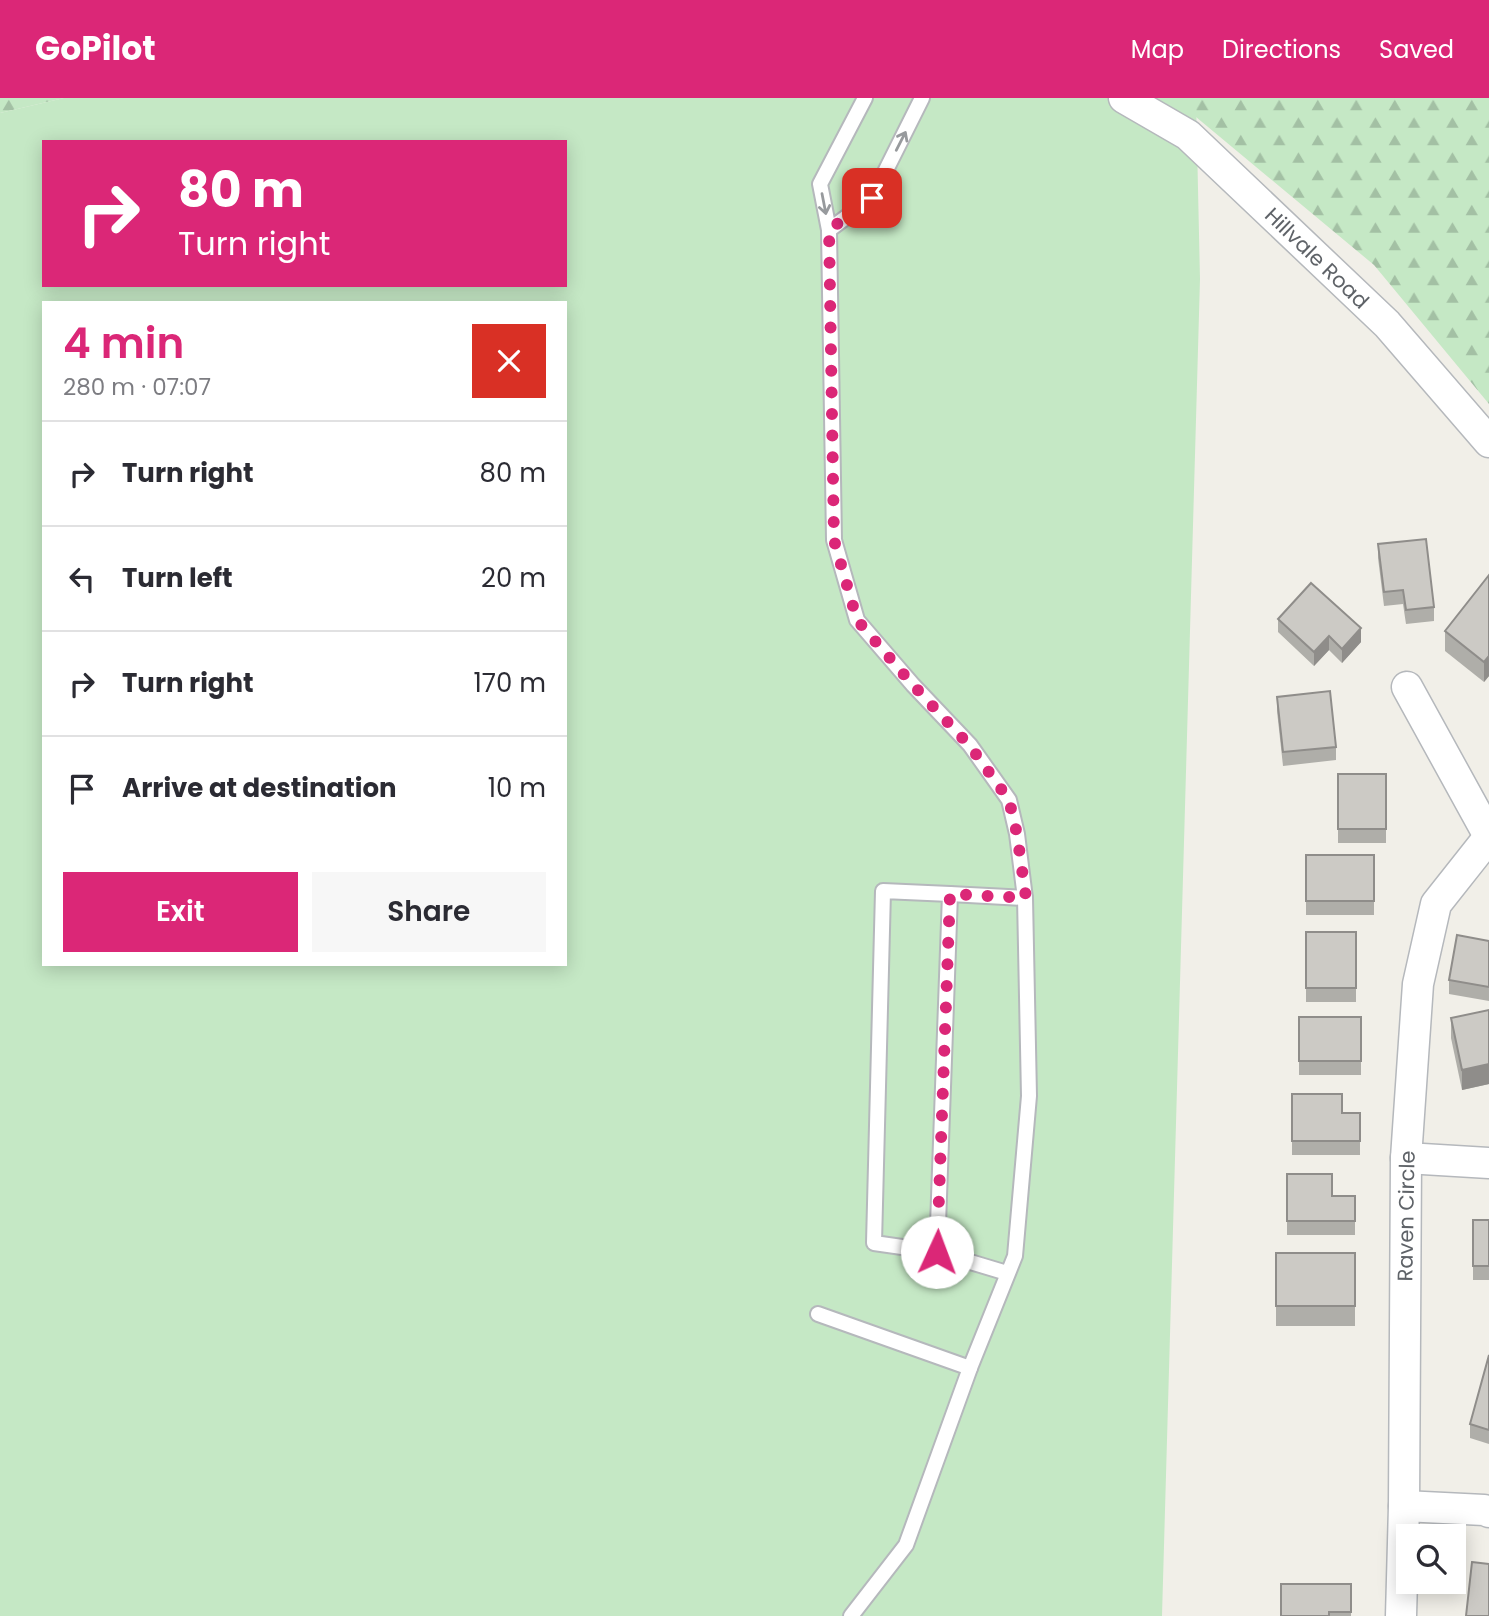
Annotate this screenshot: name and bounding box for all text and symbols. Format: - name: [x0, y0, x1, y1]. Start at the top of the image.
- text: GoPilot: [35, 25, 156, 72]
- text: Map: [1131, 33, 1184, 66]
- text: Directions: [1222, 33, 1341, 66]
- text: Saved: [1379, 33, 1454, 66]
- one-way arrow: [894, 131, 908, 152]
- text: 80 m: [178, 156, 304, 224]
- icon: right: [63, 168, 154, 259]
- pin: [842, 168, 902, 228]
- icon: arrive: [853, 179, 891, 217]
- one-way arrow: [818, 192, 831, 215]
- street label: Hillvale Road: [1259, 201, 1375, 315]
- text: Turn right: [178, 221, 330, 266]
- text: 4 min: [63, 314, 184, 373]
- button: close: [472, 324, 546, 398]
- text: 280 m · 07:07: [63, 371, 211, 403]
- icon: right: [63, 455, 101, 493]
- text: Turn right: [122, 455, 254, 491]
- text: 80 m: [480, 455, 546, 491]
- icon: left: [63, 560, 101, 598]
- text: Turn left: [122, 560, 233, 596]
- text: 20 m: [481, 560, 546, 596]
- icon: right: [63, 665, 101, 703]
- text: Turn right: [122, 665, 254, 701]
- text: 170 m: [473, 665, 546, 701]
- icon: arrive: [63, 770, 101, 808]
- text: Arrive at destination: [122, 770, 397, 806]
- text: 10 m: [488, 770, 546, 806]
- button: Exit: [63, 872, 298, 952]
- button: Share: [312, 872, 546, 952]
- street label: Raven Circle: [1390, 1150, 1422, 1282]
- position arrow: [900, 1215, 974, 1289]
- map controls: [1396, 1524, 1466, 1594]
- button: search: [1396, 1524, 1466, 1594]

